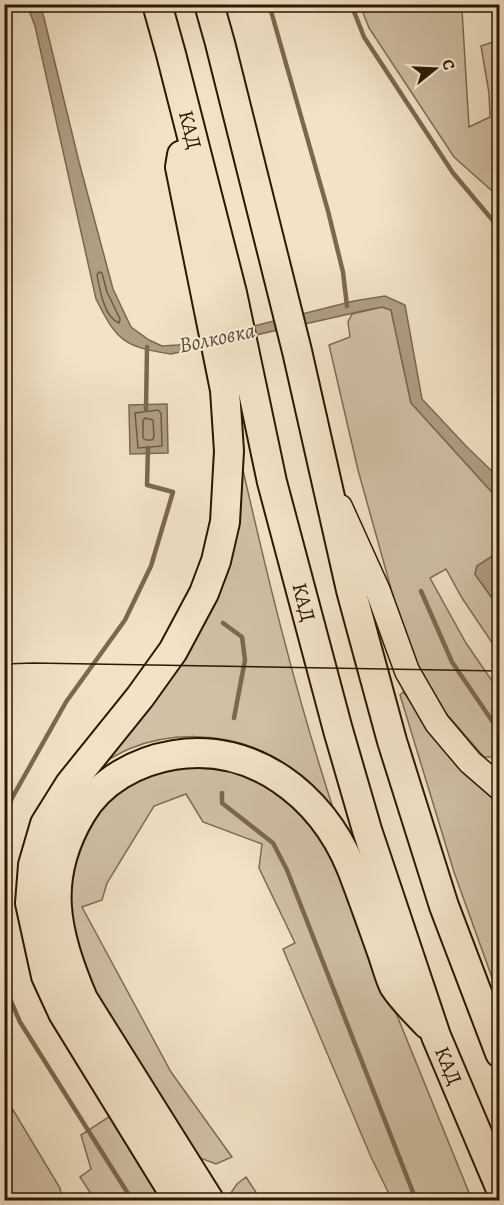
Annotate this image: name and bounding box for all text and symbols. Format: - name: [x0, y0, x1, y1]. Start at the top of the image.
- north arrow: [405, 39, 465, 99]
- text: С: [436, 57, 460, 73]
- street label: КАД: [172, 107, 209, 152]
- water label: Волковка: [176, 315, 258, 361]
- street label: КАД: [285, 580, 323, 625]
- street label: КАД: [428, 1042, 469, 1089]

